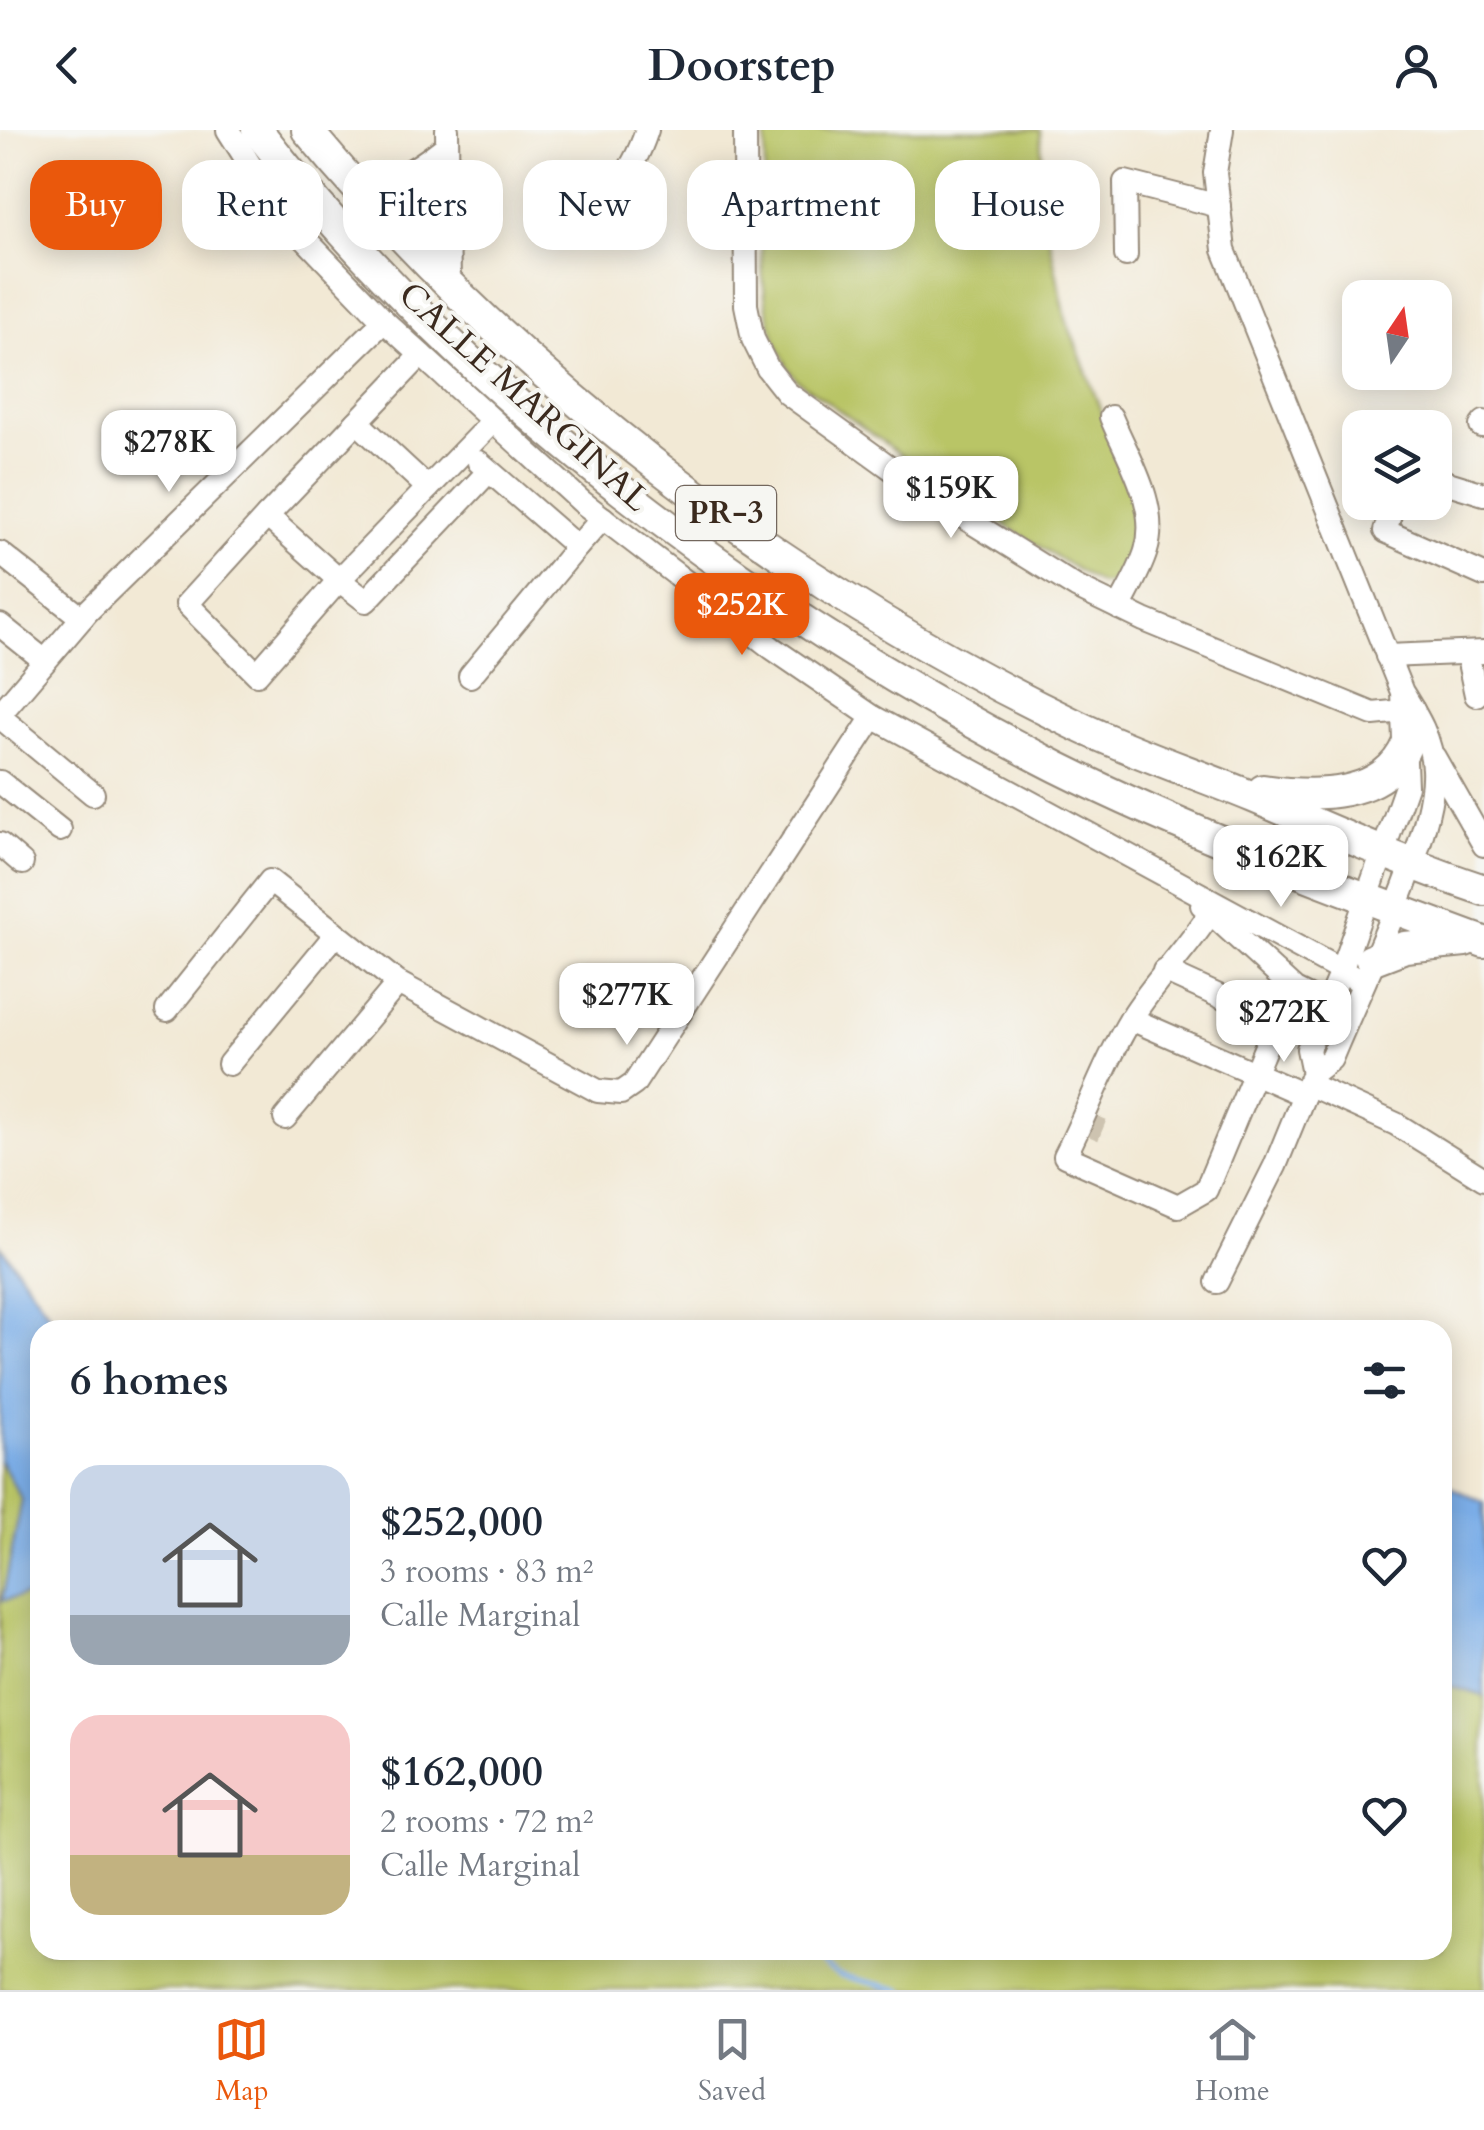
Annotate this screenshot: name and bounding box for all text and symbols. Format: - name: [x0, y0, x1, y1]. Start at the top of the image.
- text: Doorstep: [648, 35, 836, 96]
- icon: back: [40, 38, 95, 93]
- icon: person: [1389, 38, 1444, 93]
- chip: Buy: [30, 160, 162, 250]
- chip: Rent: [182, 160, 323, 250]
- chip: Filters: [343, 160, 503, 250]
- chip: New: [523, 160, 667, 250]
- chip: Apartment: [687, 160, 915, 250]
- chip: House: [935, 160, 1100, 250]
- street label: CALLE MARGINAL: [388, 271, 661, 523]
- north arrow: [1342, 280, 1452, 390]
- map controls: [1342, 280, 1452, 520]
- pin: $278K: [99, 410, 239, 495]
- button: layers: [1342, 410, 1452, 520]
- text: $278K: [123, 420, 215, 464]
- pin: $159K: [881, 456, 1021, 541]
- text: $159K: [905, 466, 997, 510]
- road number: PR-3: [676, 486, 776, 540]
- pin: $252K: [672, 573, 812, 658]
- text: $252K: [696, 583, 788, 627]
- pin: $162K: [1211, 825, 1351, 910]
- text: $162K: [1235, 835, 1327, 879]
- pin: $277K: [557, 963, 697, 1048]
- text: $277K: [581, 973, 673, 1017]
- pin: $272K: [1214, 980, 1354, 1065]
- text: $272K: [1238, 990, 1330, 1034]
- text: 6 homes: [70, 1352, 228, 1409]
- icon: filters: [1357, 1353, 1412, 1408]
- text: $252,000: [380, 1493, 543, 1550]
- icon: home: [150, 1505, 270, 1625]
- icon: heart: [1357, 1538, 1412, 1593]
- text: 3 rooms · 83 m²: [380, 1550, 593, 1594]
- text: Calle Marginal: [380, 1594, 580, 1638]
- text: $162,000: [380, 1743, 543, 1800]
- icon: home: [150, 1755, 270, 1875]
- icon: heart: [1357, 1788, 1412, 1843]
- text: 2 rooms · 72 m²: [380, 1800, 593, 1844]
- text: Calle Marginal: [380, 1844, 580, 1888]
- tab: Map: [214, 2012, 269, 2110]
- tab: Saved: [698, 2012, 766, 2110]
- tab: Home: [1195, 2012, 1270, 2110]

